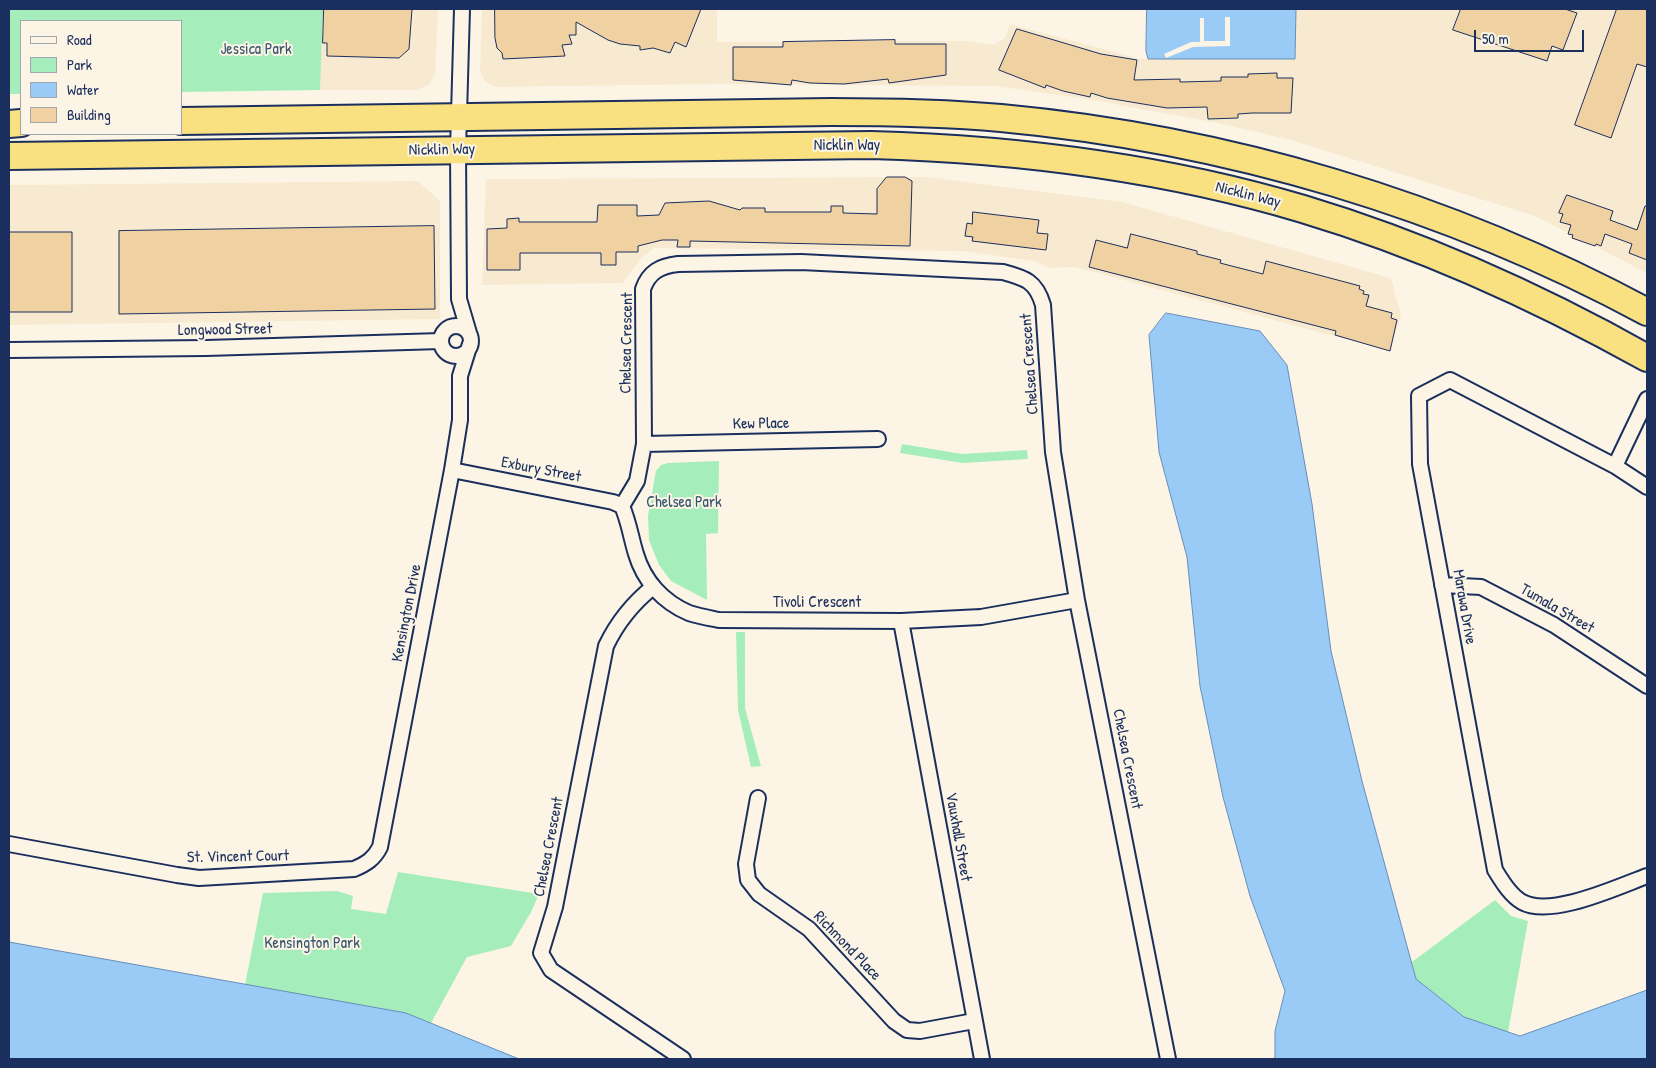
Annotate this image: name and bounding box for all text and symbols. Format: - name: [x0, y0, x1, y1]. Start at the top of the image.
- legend: [20, 20, 182, 135]
- scale bar: [1476, 20, 1586, 52]
- text: 50 m: [1482, 28, 1509, 49]
- text: Road: [67, 29, 92, 50]
- park label: Jessica Park: [220, 40, 292, 60]
- text: Park: [67, 54, 92, 75]
- text: Water: [67, 79, 99, 100]
- text: Building: [67, 104, 111, 125]
- street label: Nicklin Way: [814, 136, 880, 156]
- street label: Nicklin Way: [409, 140, 475, 160]
- street label: Nicklin Way: [1213, 178, 1283, 212]
- street label: Chelsea Crescent: [617, 292, 637, 394]
- street label: Chelsea Crescent: [1017, 313, 1043, 415]
- street label: Longwood Street: [178, 320, 272, 340]
- street label: Kew Place: [733, 414, 789, 434]
- street label: Exbury Street: [499, 453, 583, 487]
- park label: Chelsea Park: [646, 493, 722, 513]
- street label: Kensington Drive: [388, 563, 426, 663]
- street label: Marawa Drive: [1448, 568, 1480, 646]
- street label: Tumala Street: [1516, 580, 1598, 638]
- street label: Tivoli Crescent: [773, 593, 861, 613]
- street label: Chelsea Crescent: [1108, 707, 1146, 811]
- street label: Vauxhall Street: [941, 791, 975, 883]
- street label: Chelsea Crescent: [530, 795, 568, 899]
- street label: St. Vincent Court: [187, 847, 289, 867]
- street label: Richmond Place: [809, 907, 885, 985]
- park label: Kensington Park: [264, 934, 360, 954]

